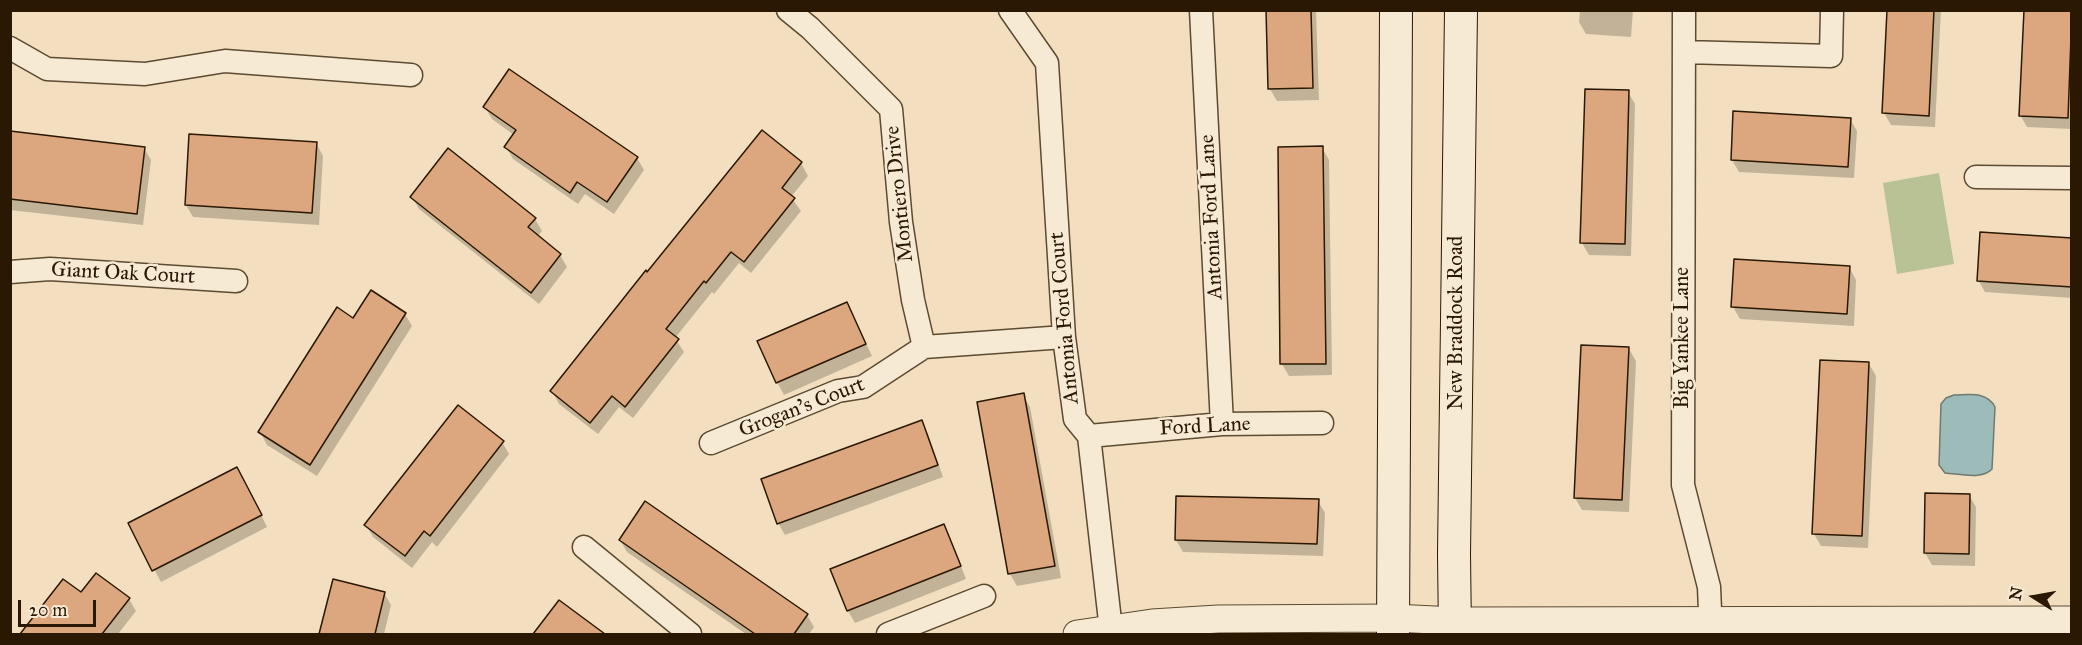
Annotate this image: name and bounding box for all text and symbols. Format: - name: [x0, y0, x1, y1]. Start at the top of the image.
- street label: Montiero Drive: [880, 125, 920, 263]
- street label: Antonia Ford Lane: [1195, 134, 1229, 300]
- street label: Antonia Ford Court: [1045, 231, 1085, 405]
- street label: New Braddock Road: [1444, 236, 1470, 410]
- street label: Giant Oak Court: [50, 258, 196, 290]
- street label: Big Yankee Lane: [1670, 267, 1696, 409]
- street label: Grogan's Court: [736, 372, 868, 444]
- street label: Ford Lane: [1159, 412, 1251, 442]
- north arrow: [2004, 567, 2064, 627]
- text: N: [2005, 585, 2026, 602]
- scale bar: [21, 588, 99, 626]
- text: 20 m: [29, 599, 67, 621]

